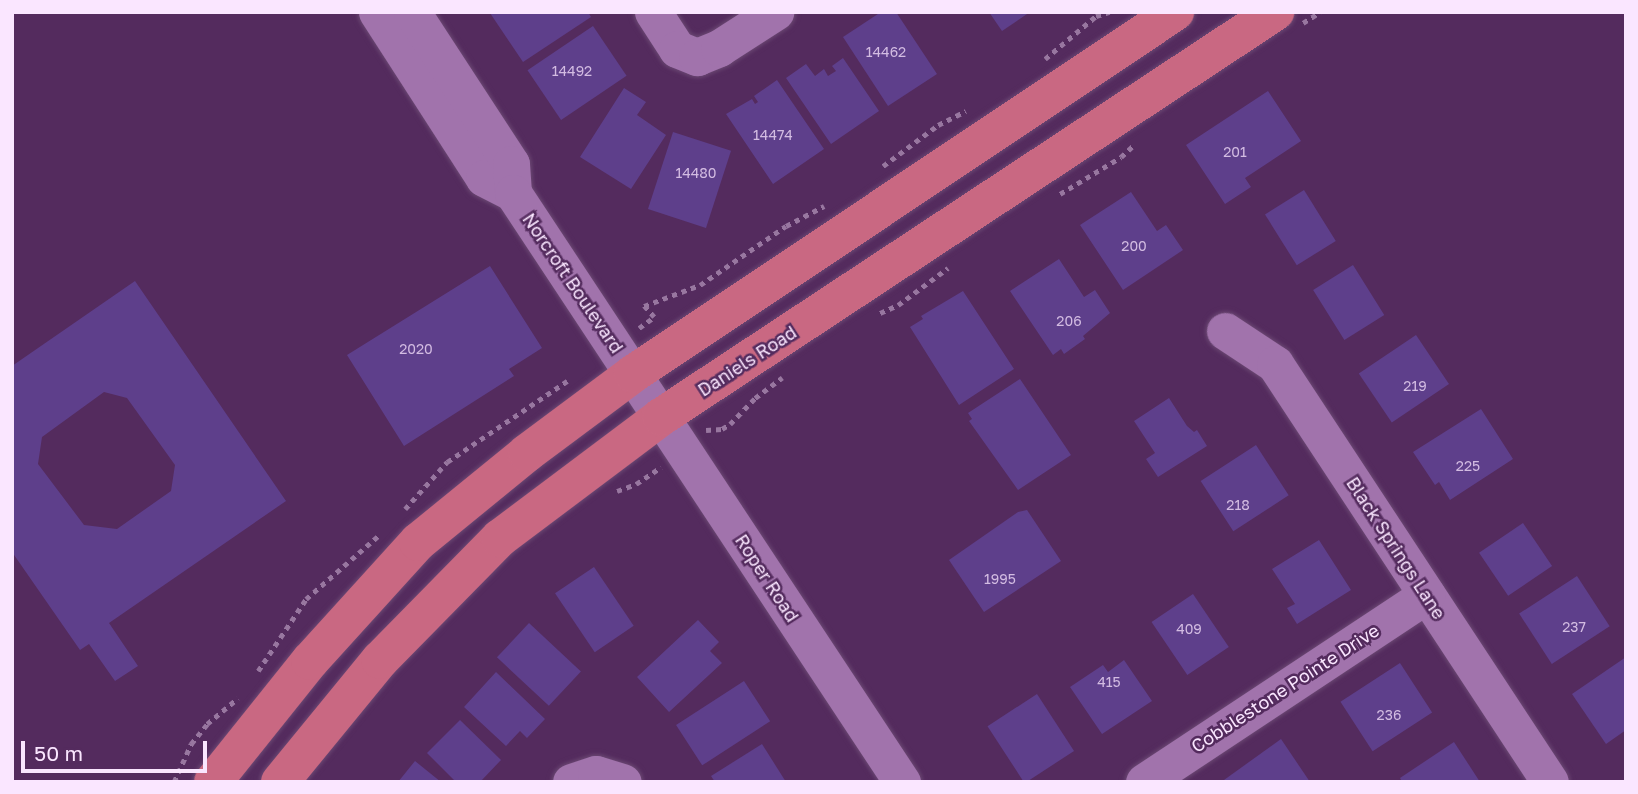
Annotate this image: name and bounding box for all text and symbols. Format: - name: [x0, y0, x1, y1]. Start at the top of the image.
- house number: 14462: [866, 44, 906, 60]
- house number: 14492: [552, 63, 592, 79]
- house number: 14474: [753, 127, 793, 143]
- house number: 201: [1223, 144, 1247, 160]
- house number: 14480: [675, 165, 717, 181]
- street label: Norcroft Boulevard: [518, 209, 628, 357]
- house number: 200: [1121, 238, 1147, 254]
- house number: 206: [1056, 313, 1082, 329]
- street label: Daniels Road: [694, 321, 800, 401]
- house number: 2020: [399, 341, 433, 357]
- house number: 219: [1403, 378, 1427, 394]
- house number: 225: [1456, 458, 1480, 474]
- street label: Black Springs Lane: [1342, 473, 1450, 623]
- house number: 218: [1226, 497, 1250, 513]
- street label: Roper Road: [731, 530, 803, 626]
- house number: 1995: [984, 571, 1016, 587]
- street label: Cobblestone Pointe Drive: [1187, 619, 1383, 757]
- house number: 237: [1562, 619, 1586, 635]
- house number: 409: [1176, 621, 1202, 637]
- house number: 415: [1097, 674, 1121, 690]
- house number: 236: [1377, 707, 1401, 723]
- scale bar: [24, 728, 210, 772]
- text: 50 m: [34, 740, 83, 766]

